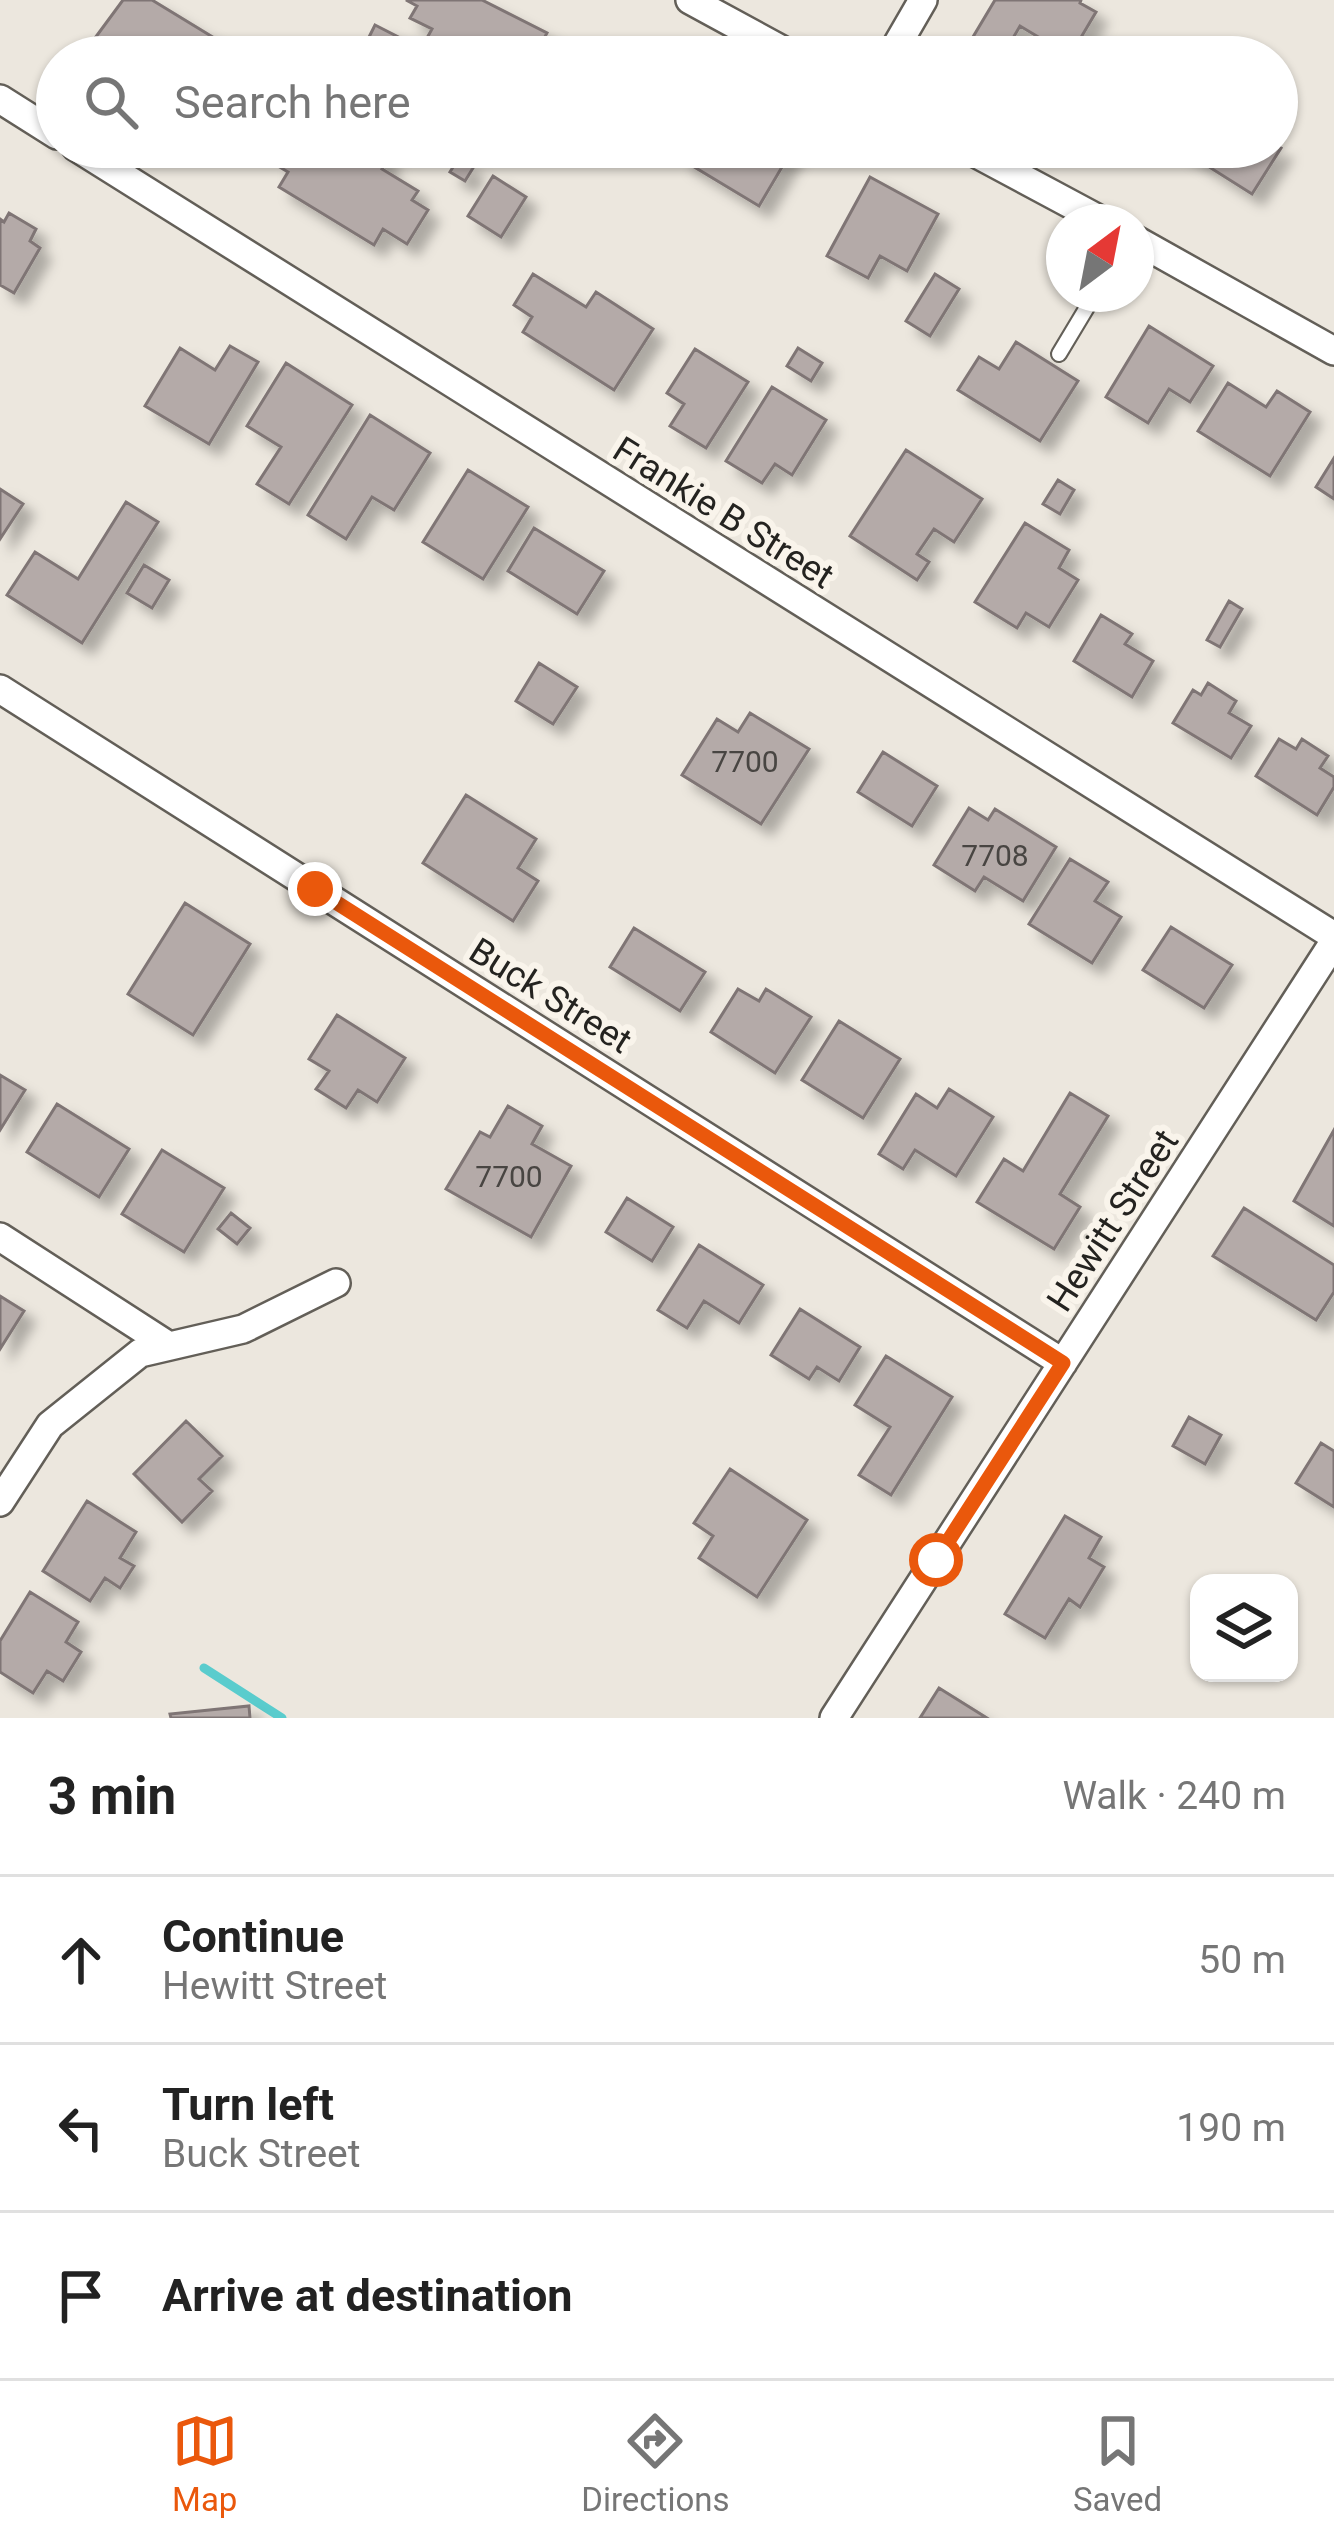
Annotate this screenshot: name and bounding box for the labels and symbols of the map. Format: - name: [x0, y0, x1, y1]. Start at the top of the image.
- north arrow: [1046, 204, 1154, 312]
- street label: Frankie B Street: [606, 428, 841, 597]
- house number: 7700: [711, 744, 779, 779]
- house number: 7708: [961, 838, 1029, 873]
- route end: [288, 862, 342, 916]
- street label: Buck Street: [462, 929, 639, 1062]
- street label: Hewitt Street: [1039, 1122, 1187, 1319]
- house number: 7700: [475, 1159, 543, 1194]
- route start: [909, 1533, 963, 1587]

